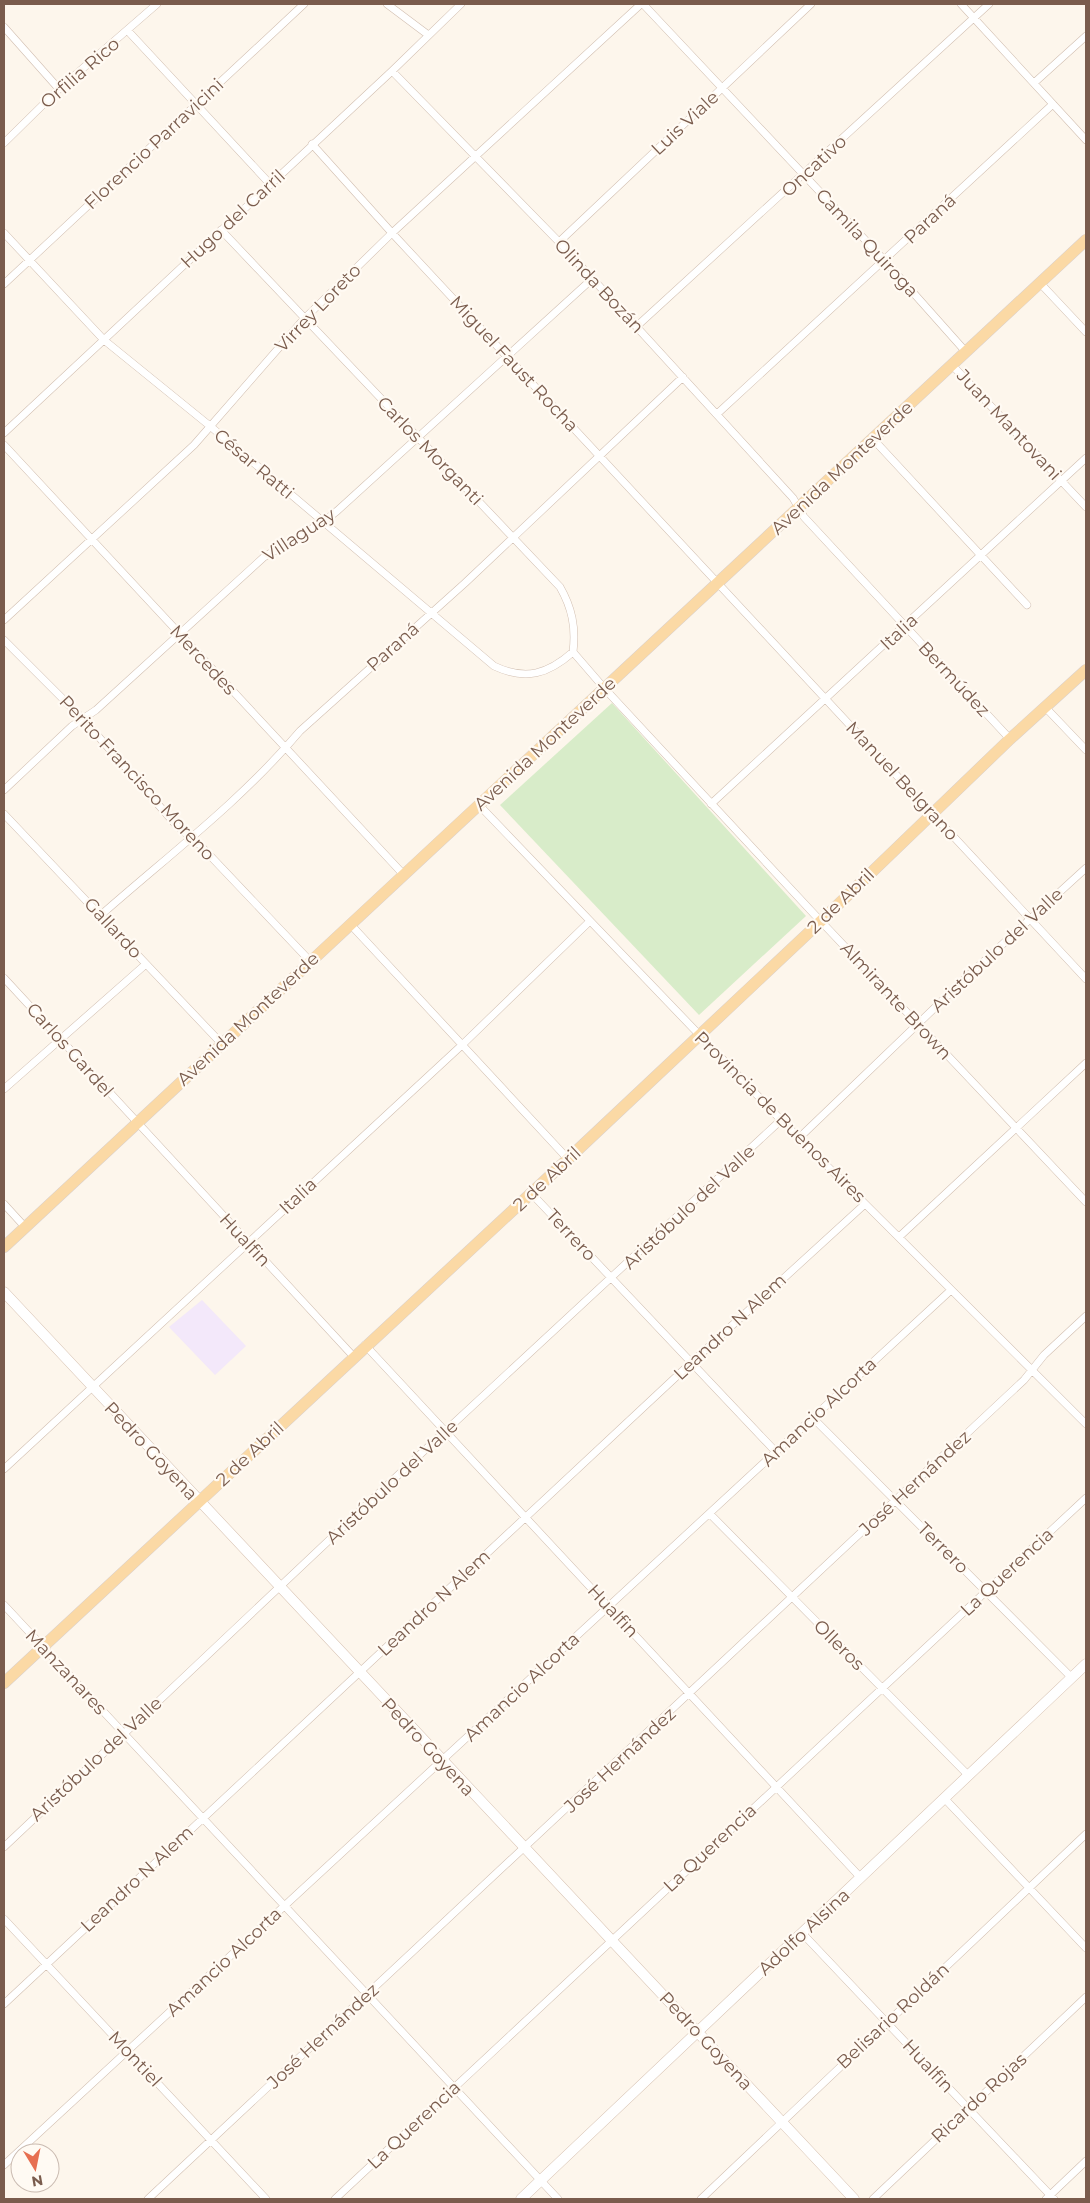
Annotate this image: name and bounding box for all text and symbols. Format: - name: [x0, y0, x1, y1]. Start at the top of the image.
- street label: Orfilia Rico: [36, 33, 124, 113]
- street label: Florencio Parravicini: [80, 74, 228, 214]
- street label: Luis Viale: [647, 86, 723, 160]
- street label: Oncativo: [777, 130, 851, 202]
- street label: Hugo del Carril: [176, 165, 290, 273]
- street label: Camila Quiroga: [811, 184, 923, 302]
- street label: Paraná: [899, 189, 961, 249]
- street label: Olinda Bozán: [550, 234, 648, 338]
- street label: Virrey Loreto: [270, 259, 366, 357]
- street label: Miguel Faust Rocha: [445, 291, 583, 437]
- street label: Juan Mantovani: [951, 364, 1066, 485]
- street label: Carlos Morganti: [373, 392, 487, 510]
- street label: Avenida Monteverde: [766, 396, 918, 539]
- street label: César Ratti: [210, 424, 298, 504]
- street label: Villaguay: [259, 503, 340, 567]
- street label: Italia: [876, 609, 922, 655]
- street label: Paraná: [362, 618, 424, 676]
- street label: Mercedes: [165, 620, 241, 700]
- street label: Bermúdez: [914, 637, 994, 721]
- street label: Avenida Monteverde: [469, 672, 621, 815]
- street label: Perito Francisco Moreno: [55, 691, 219, 865]
- street label: Manuel Belgrano: [841, 717, 963, 845]
- street label: 2 de Abril: [803, 864, 879, 938]
- street label: Aristóbulo del Valle: [926, 883, 1068, 1017]
- street label: Gallardo: [79, 893, 147, 963]
- street label: Almirante Brown: [836, 938, 956, 1064]
- street label: Avenida Monteverde: [172, 947, 324, 1090]
- street label: Carlos Gardel: [22, 998, 118, 1102]
- street label: Provincia de Buenos Aires: [690, 1027, 870, 1207]
- street label: Aristóbulo del Valle: [618, 1140, 760, 1274]
- street label: 2 de Abril: [509, 1142, 585, 1216]
- street label: Italia: [275, 1173, 321, 1219]
- street label: Terrero: [541, 1204, 601, 1266]
- street label: Hualfin: [215, 1209, 275, 1271]
- street label: Leandro N Alem: [669, 1269, 791, 1385]
- street label: Amancio Alcorta: [757, 1353, 881, 1471]
- street label: Pedro Goyena: [100, 1397, 202, 1505]
- street label: Aristóbulo del Valle: [321, 1415, 463, 1549]
- street label: 2 de Abril: [212, 1417, 288, 1491]
- street label: José Hernández: [854, 1426, 975, 1541]
- street label: Terrero: [913, 1518, 973, 1578]
- street label: La Querencia: [956, 1523, 1058, 1621]
- street label: Leandro N Alem: [373, 1545, 495, 1661]
- street label: Hualfin: [583, 1580, 643, 1642]
- street label: Olleros: [809, 1615, 869, 1675]
- street label: Manzanares: [21, 1625, 111, 1720]
- street label: Amancio Alcorta: [460, 1628, 584, 1746]
- street label: Aristóbulo del Valle: [25, 1692, 167, 1826]
- street label: Pedro Goyena: [377, 1693, 479, 1801]
- street label: José Hernández: [559, 1703, 680, 1818]
- street label: La Querencia: [659, 1799, 761, 1897]
- street label: Leandro N Alem: [76, 1821, 198, 1937]
- street label: Adolfo Alsina: [754, 1884, 854, 1980]
- street label: Amancio Alcorta: [162, 1903, 286, 2021]
- street label: Belisario Roldán: [832, 1958, 954, 2074]
- street label: José Hernández: [262, 1979, 383, 2094]
- street label: Pedro Goyena: [655, 1987, 757, 2095]
- street label: Montiel: [104, 2026, 166, 2092]
- street label: Hualfin: [898, 2035, 958, 2097]
- street label: Ricardo Rojas: [927, 2048, 1031, 2148]
- street label: La Querencia: [363, 2076, 465, 2174]
- north arrow: [10, 2143, 60, 2193]
- text: N: [30, 2171, 44, 2191]

